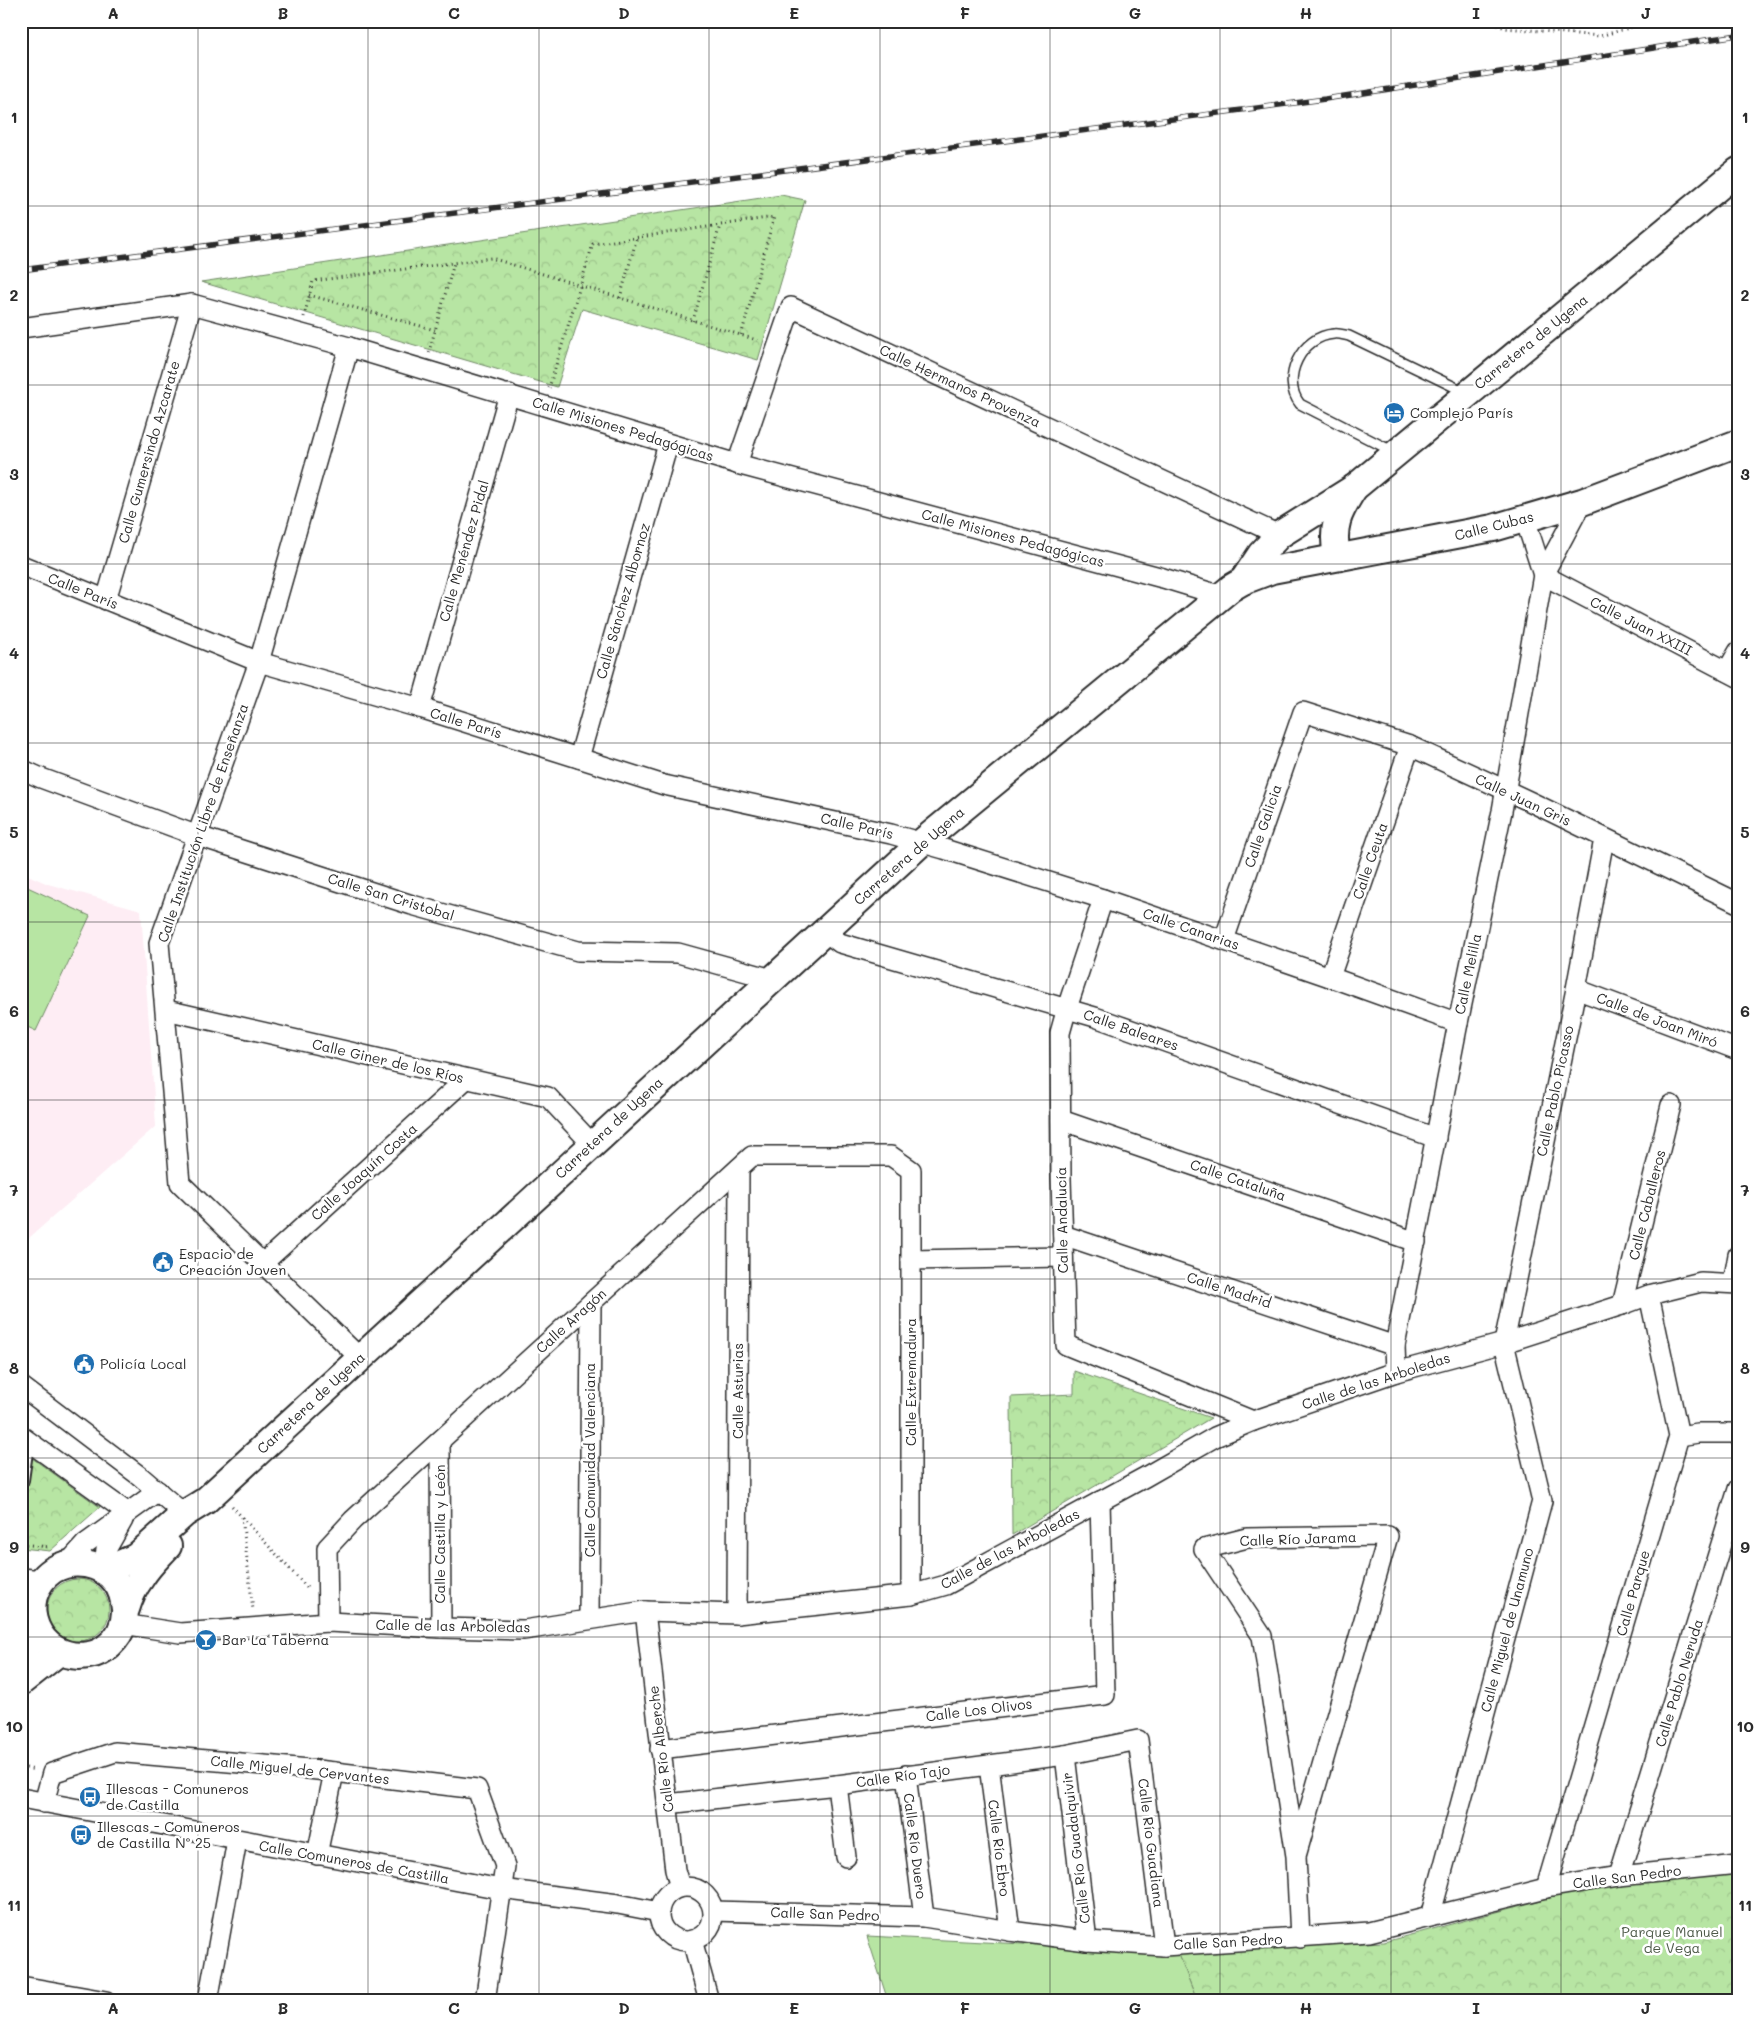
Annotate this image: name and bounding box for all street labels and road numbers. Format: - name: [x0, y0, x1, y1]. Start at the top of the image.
- street label: Carretera de Ugena: [1470, 290, 1592, 393]
- street label: Calle Hermanos Provenza: [876, 340, 1044, 431]
- street label: Calle Gumersindo Azcarate: [113, 358, 184, 545]
- street label: Calle Misiones Pedagógicas: [530, 392, 716, 465]
- street label: Calle Menéndez Pidal: [434, 478, 493, 624]
- street label: Calle Misiones Pedagógicas: [919, 504, 1107, 571]
- street label: Calle Cubas: [1452, 506, 1535, 545]
- street label: Calle Sánchez Albornoz: [591, 520, 654, 681]
- street label: Calle París: [45, 568, 121, 613]
- street label: Calle Juan XXIII: [1587, 592, 1696, 659]
- street label: Calle Institución Libre de Enseñanza: [153, 701, 252, 945]
- street label: Calle París: [428, 703, 505, 742]
- street label: Calle Juan Gris: [1472, 769, 1574, 830]
- street label: Calle Galicia: [1239, 782, 1286, 870]
- street label: Carretera de Ugena: [849, 802, 968, 909]
- street label: Calle París: [819, 808, 895, 843]
- street label: Calle Ceuta: [1348, 820, 1392, 902]
- street label: Calle San Cristobal: [326, 868, 457, 925]
- street label: Calle Canarias: [1140, 903, 1242, 954]
- street label: Calle Melilla: [1450, 932, 1485, 1016]
- street label: Calle de Joan Miró: [1594, 988, 1721, 1051]
- street label: Calle Baleares: [1081, 1004, 1181, 1055]
- street label: Calle Pablo Picasso: [1531, 1024, 1578, 1158]
- street label: Calle Giner de los Ríos: [310, 1034, 466, 1087]
- street label: Carretera de Ugena: [551, 1073, 667, 1183]
- street label: Calle Joaquín Costa: [306, 1119, 421, 1224]
- street label: Calle Caballeros: [1624, 1148, 1669, 1262]
- street label: Calle Cataluña: [1188, 1154, 1289, 1205]
- street label: Calle Andalucía: [1051, 1167, 1072, 1273]
- street label: Calle Madrid: [1184, 1267, 1274, 1312]
- street label: Calle Aragón: [531, 1284, 610, 1357]
- street label: Calle Extremadura: [901, 1318, 920, 1446]
- street label: Calle Asturias: [728, 1343, 747, 1439]
- street label: Carretera de Ugena: [253, 1348, 369, 1458]
- street label: Calle de las Arboledas: [1299, 1348, 1452, 1414]
- street label: Calle Comunidad Valenciana: [580, 1363, 599, 1557]
- street label: Calle Castilla y León: [430, 1465, 449, 1603]
- street label: Calle de las Arboledas: [937, 1504, 1083, 1593]
- street label: Calle Río Jarama: [1239, 1527, 1357, 1550]
- street label: Calle Miguel de Unamuno: [1475, 1546, 1538, 1714]
- street label: Calle Parque: [1611, 1548, 1654, 1638]
- street label: Calle de las Arboledas: [375, 1615, 531, 1636]
- street label: Calle Pablo Neruda: [1650, 1617, 1707, 1749]
- street label: Calle Río Alberche: [643, 1685, 678, 1814]
- street label: Calle Los Olivos: [925, 1694, 1033, 1725]
- street label: Calle Miguel de Cervantes: [210, 1751, 391, 1788]
- street label: Calle Río Tajo: [855, 1760, 951, 1791]
- street label: Calle Río Guadalquivir: [1057, 1771, 1094, 1925]
- street label: Calle Río Guadiana: [1134, 1777, 1169, 1909]
- street label: Calle Río Duero: [900, 1792, 931, 1900]
- street label: Calle Río Ebro: [984, 1798, 1015, 1897]
- street label: Calle Comuneros de Castilla: [258, 1835, 451, 1888]
- street label: Calle San Pedro: [1572, 1860, 1682, 1893]
- street label: Calle San Pedro: [770, 1902, 880, 1925]
- street label: Calle San Pedro: [1173, 1929, 1283, 1954]

